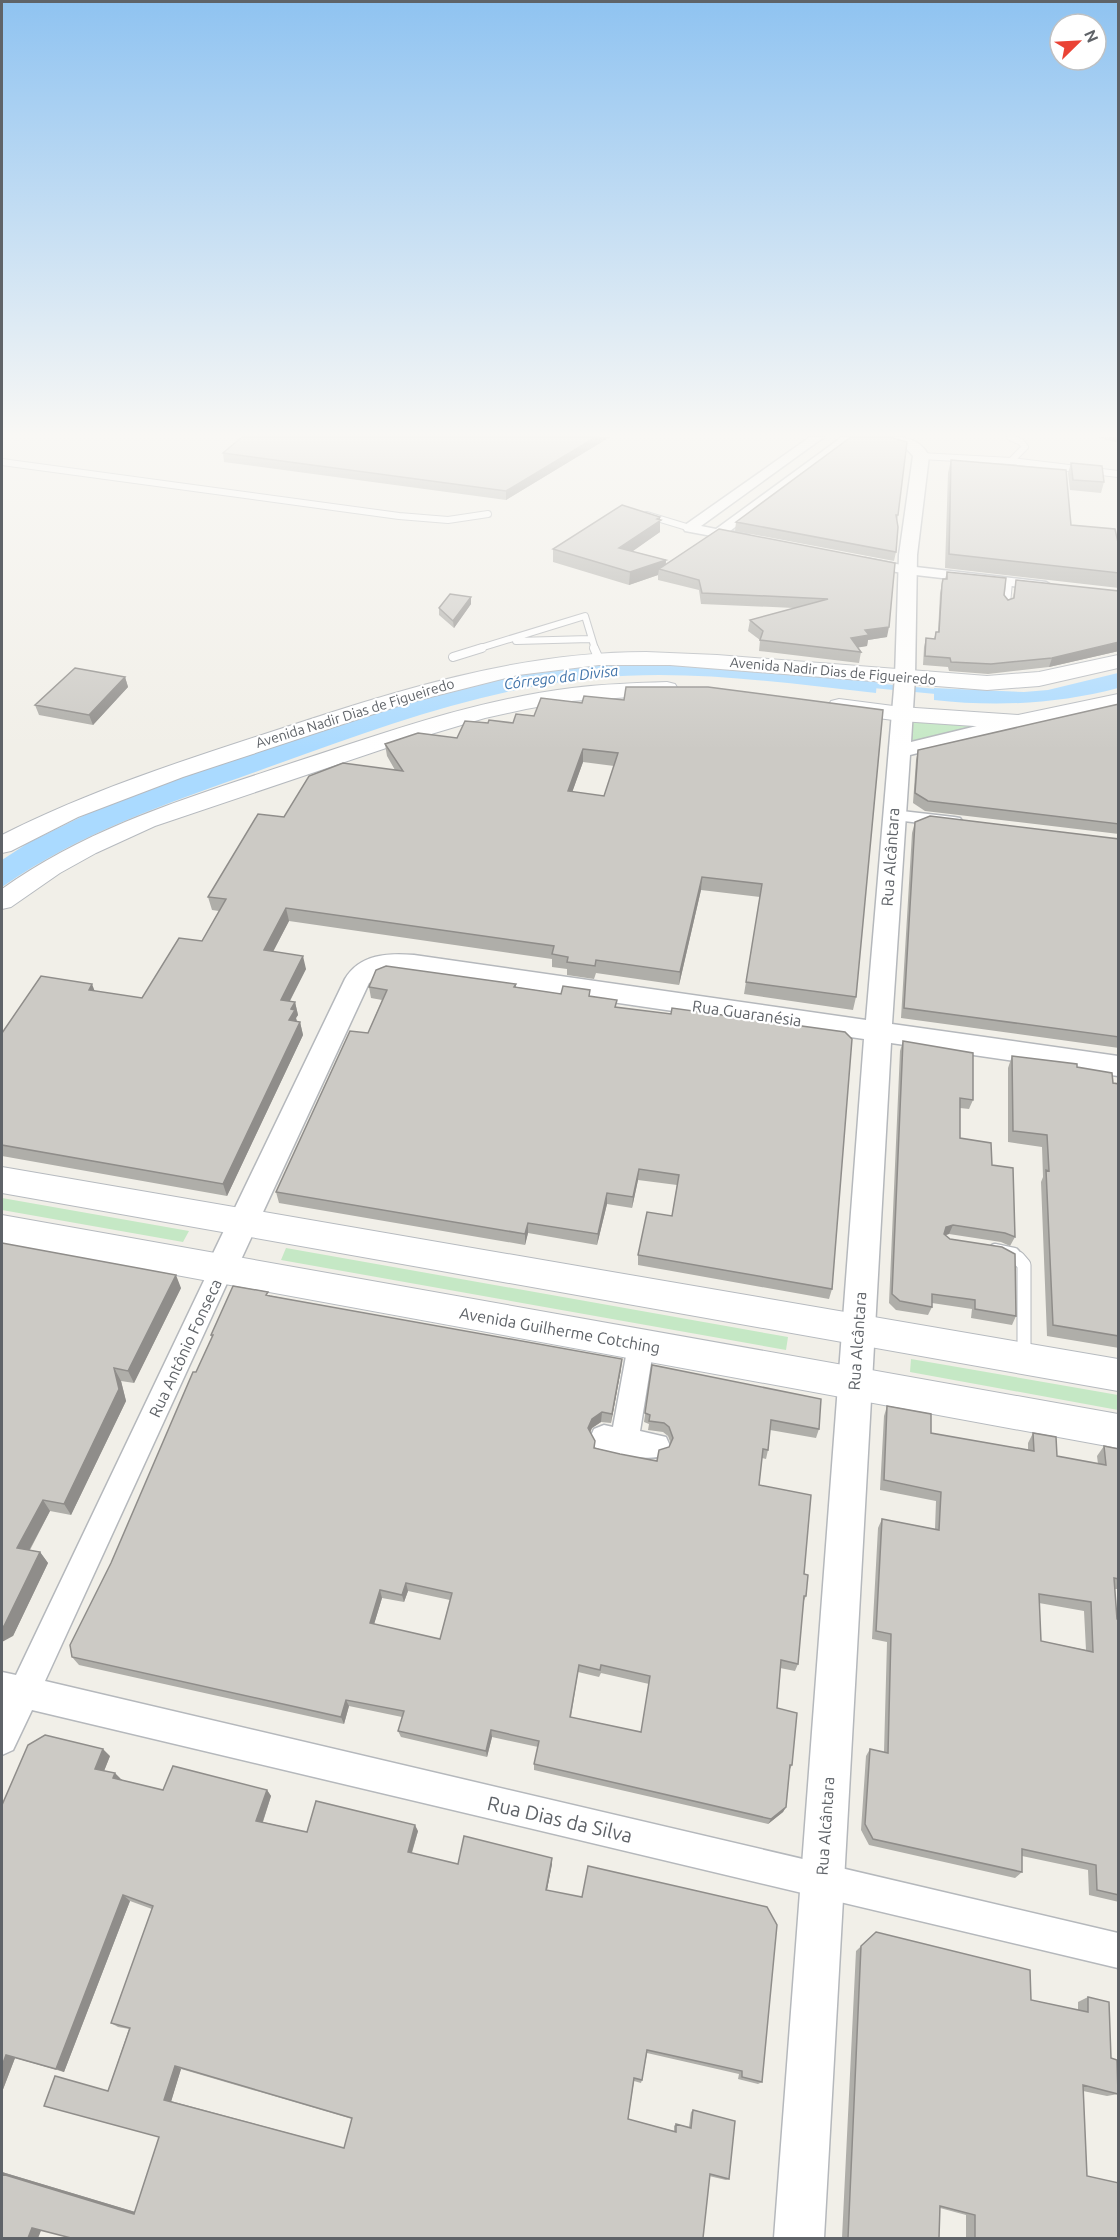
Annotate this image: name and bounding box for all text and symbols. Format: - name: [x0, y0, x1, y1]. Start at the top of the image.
- north arrow: [1048, 12, 1108, 72]
- text: N: [1081, 27, 1102, 45]
- street label: Avenida Nadir Dias de Figueiredo: [729, 654, 937, 688]
- water label: Córrego da Divisa: [503, 662, 619, 692]
- street label: Avenida Nadir Dias de Figueiredo: [254, 675, 456, 751]
- street label: Rua Alcântara: [878, 807, 902, 907]
- street label: Rua Guaranésia: [691, 996, 803, 1030]
- street label: Rua Antônio Fonseca: [145, 1276, 225, 1420]
- street label: Rua Alcântara: [845, 1291, 869, 1391]
- street label: Avenida Guilherme Cotching: [458, 1303, 662, 1357]
- street label: Rua Alcântara: [813, 1776, 837, 1876]
- street label: Rua Dias da Silva: [485, 1791, 635, 1847]

